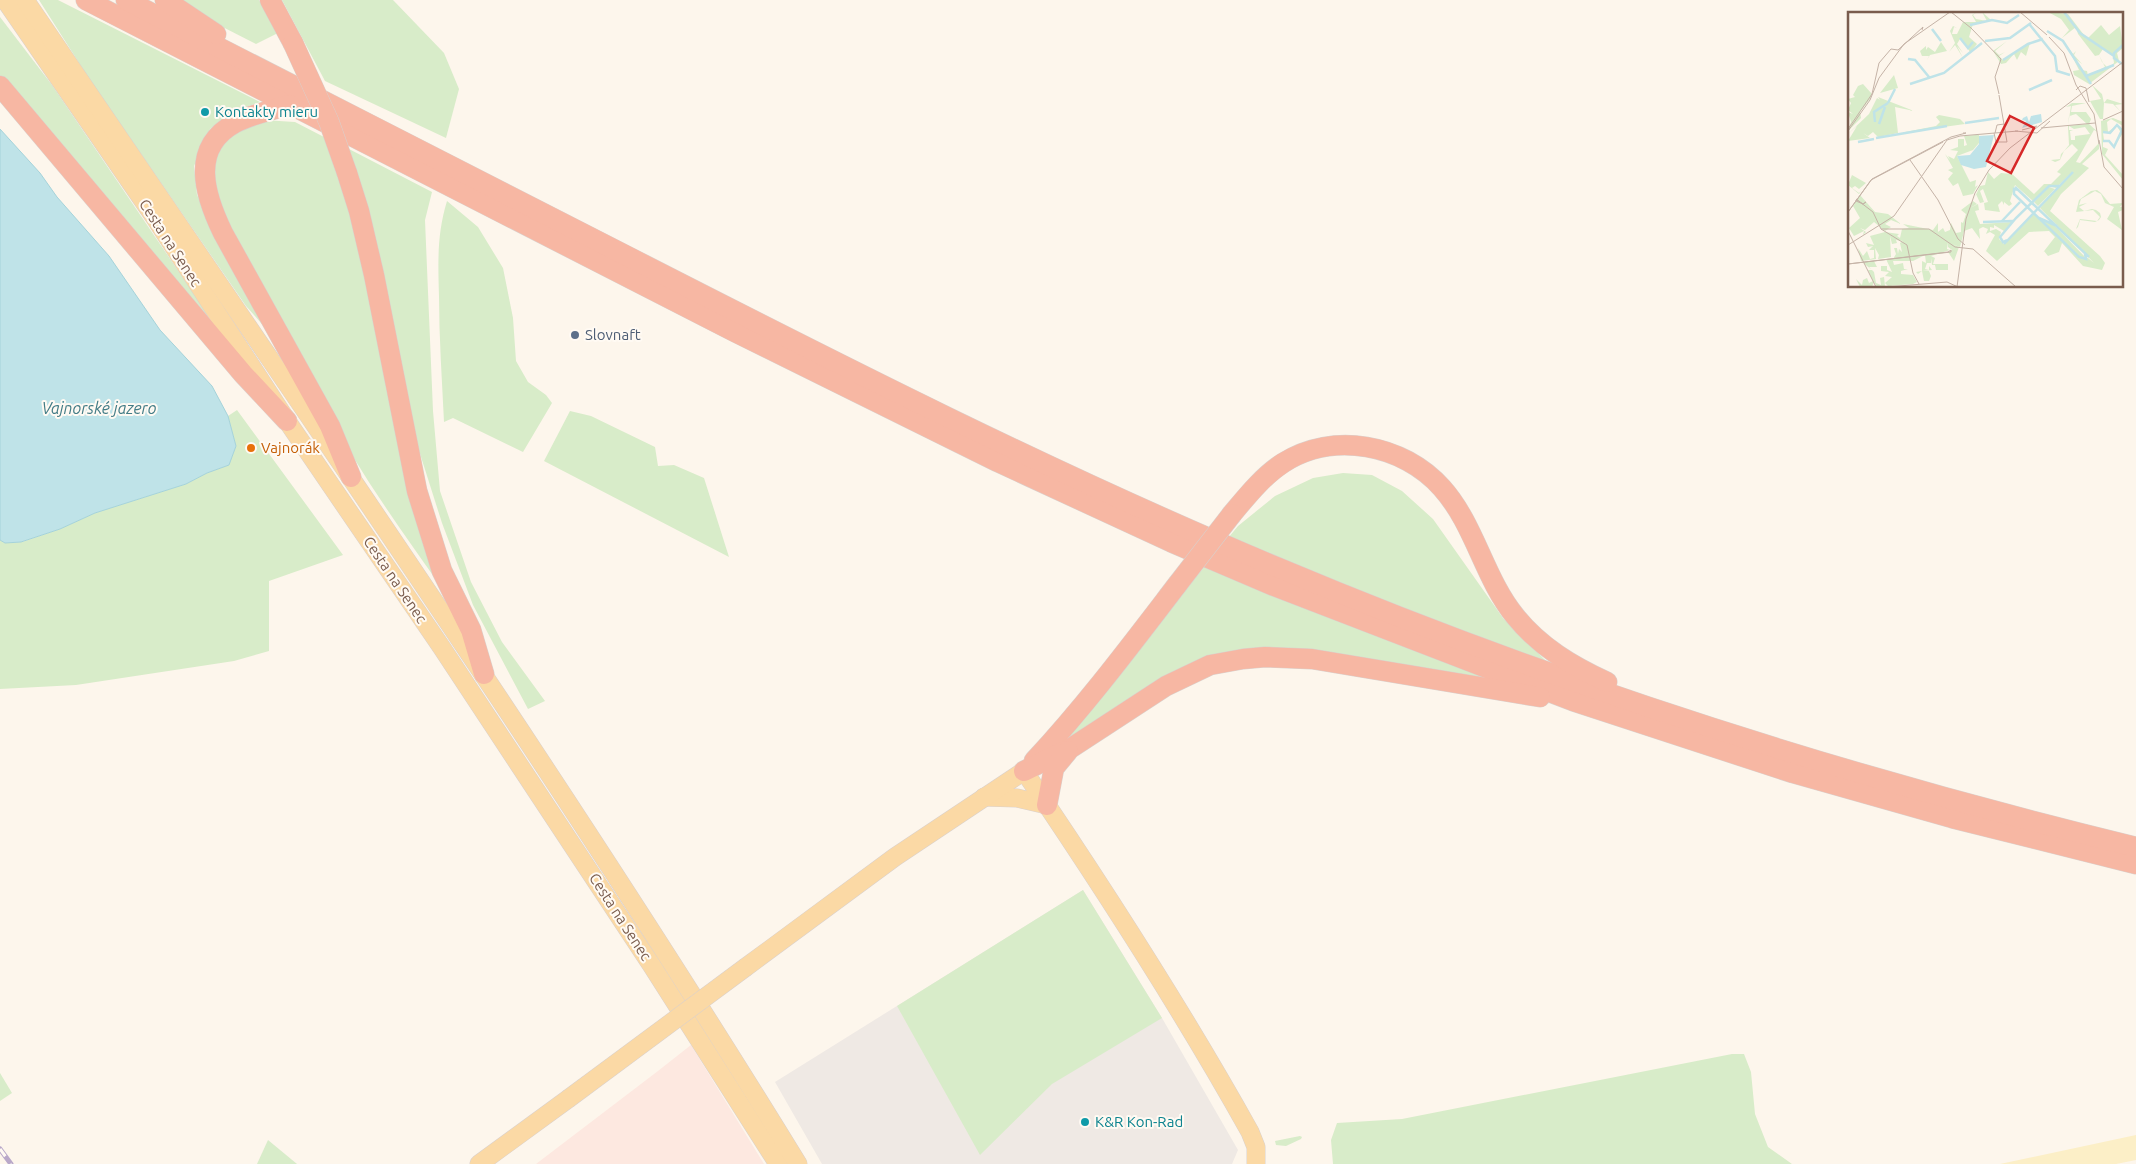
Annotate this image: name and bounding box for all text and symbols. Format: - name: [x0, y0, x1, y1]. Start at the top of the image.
- inset map: [1848, 12, 2124, 288]
- place label: Kontakty mieru: [215, 103, 318, 120]
- marker: Kontakty mieru: [199, 106, 211, 118]
- street label: Cesta na Senec: [136, 196, 205, 290]
- place label: Slovnaft: [585, 326, 641, 343]
- marker: Slovnaft: [569, 329, 581, 341]
- water label: Vajnorské jazero: [42, 399, 157, 417]
- place label: Vajnorák: [261, 439, 320, 456]
- marker: Vajnorák: [245, 442, 257, 454]
- street label: Cesta na Senec: [360, 533, 431, 626]
- street label: Cesta na Senec: [586, 870, 655, 964]
- place label: K&R Kon-Rad: [1095, 1113, 1183, 1130]
- marker: K&R Kon-Rad: [1079, 1116, 1091, 1128]

